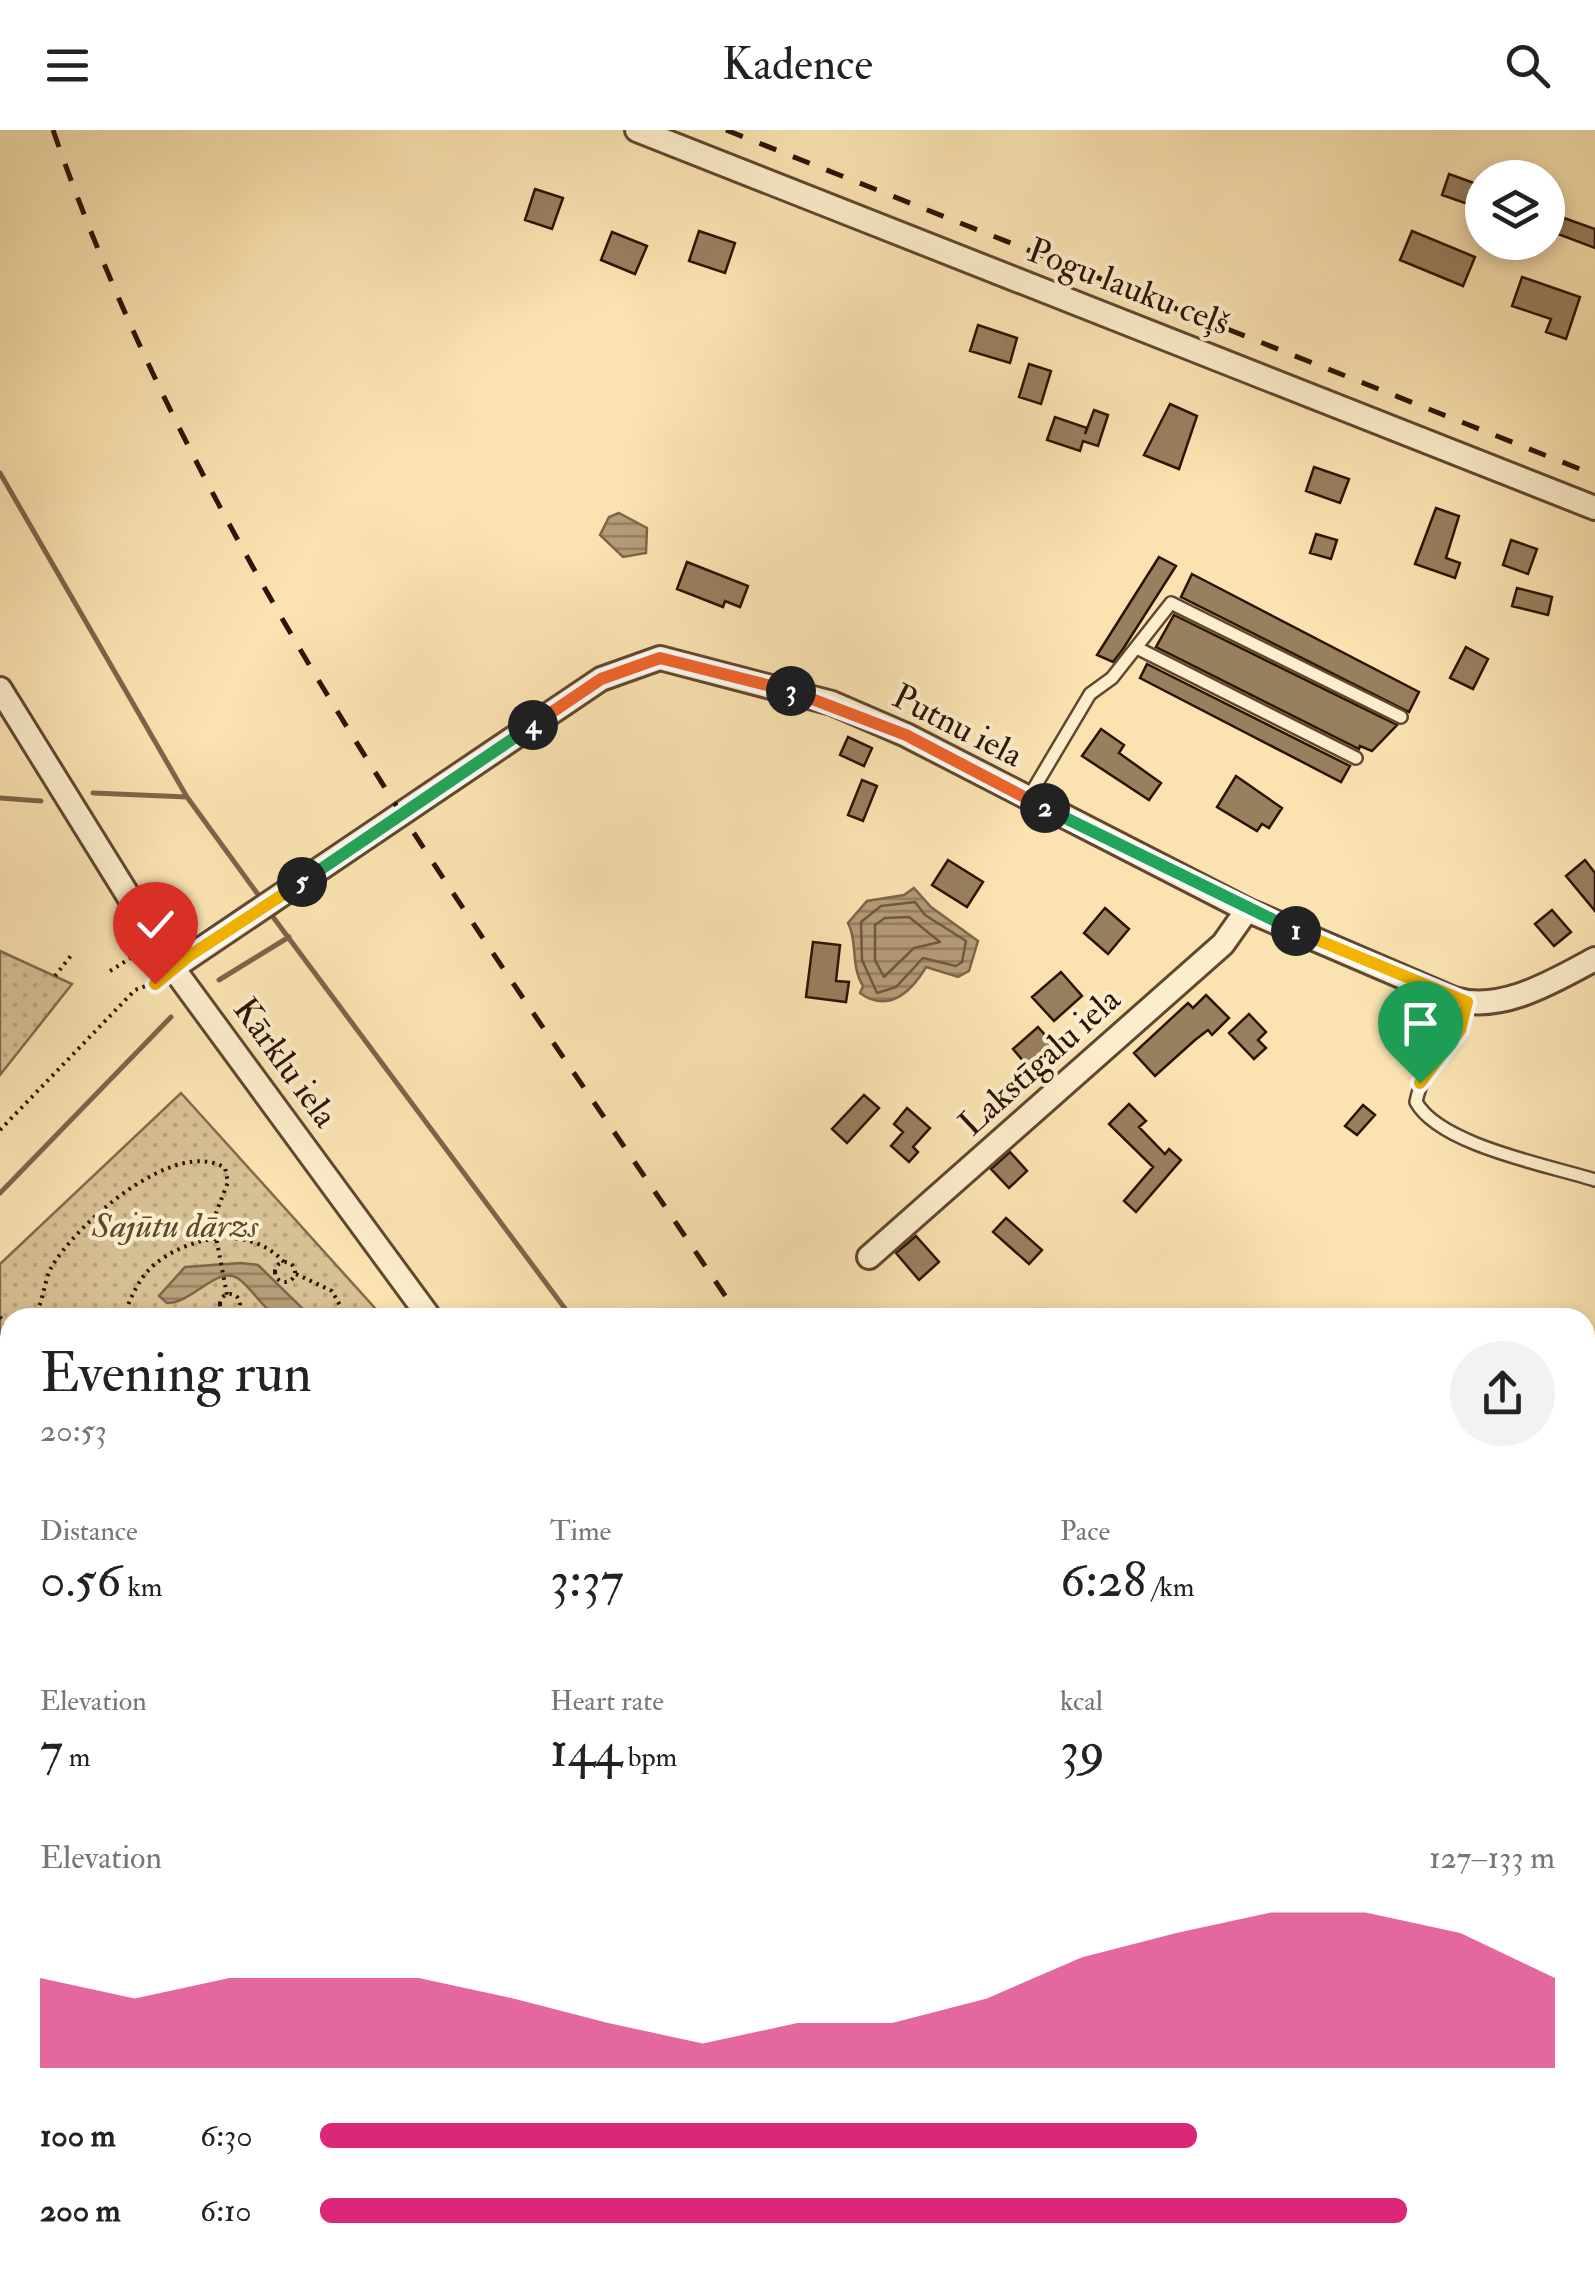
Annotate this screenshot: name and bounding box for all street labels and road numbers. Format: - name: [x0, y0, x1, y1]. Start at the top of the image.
- street label: Pogu lauku ceļš: [1022, 228, 1236, 346]
- street label: Putnu iela: [885, 674, 1031, 778]
- street label: Lakstīgalu iela: [950, 977, 1130, 1146]
- street label: Kārklu iela: [223, 989, 347, 1137]

